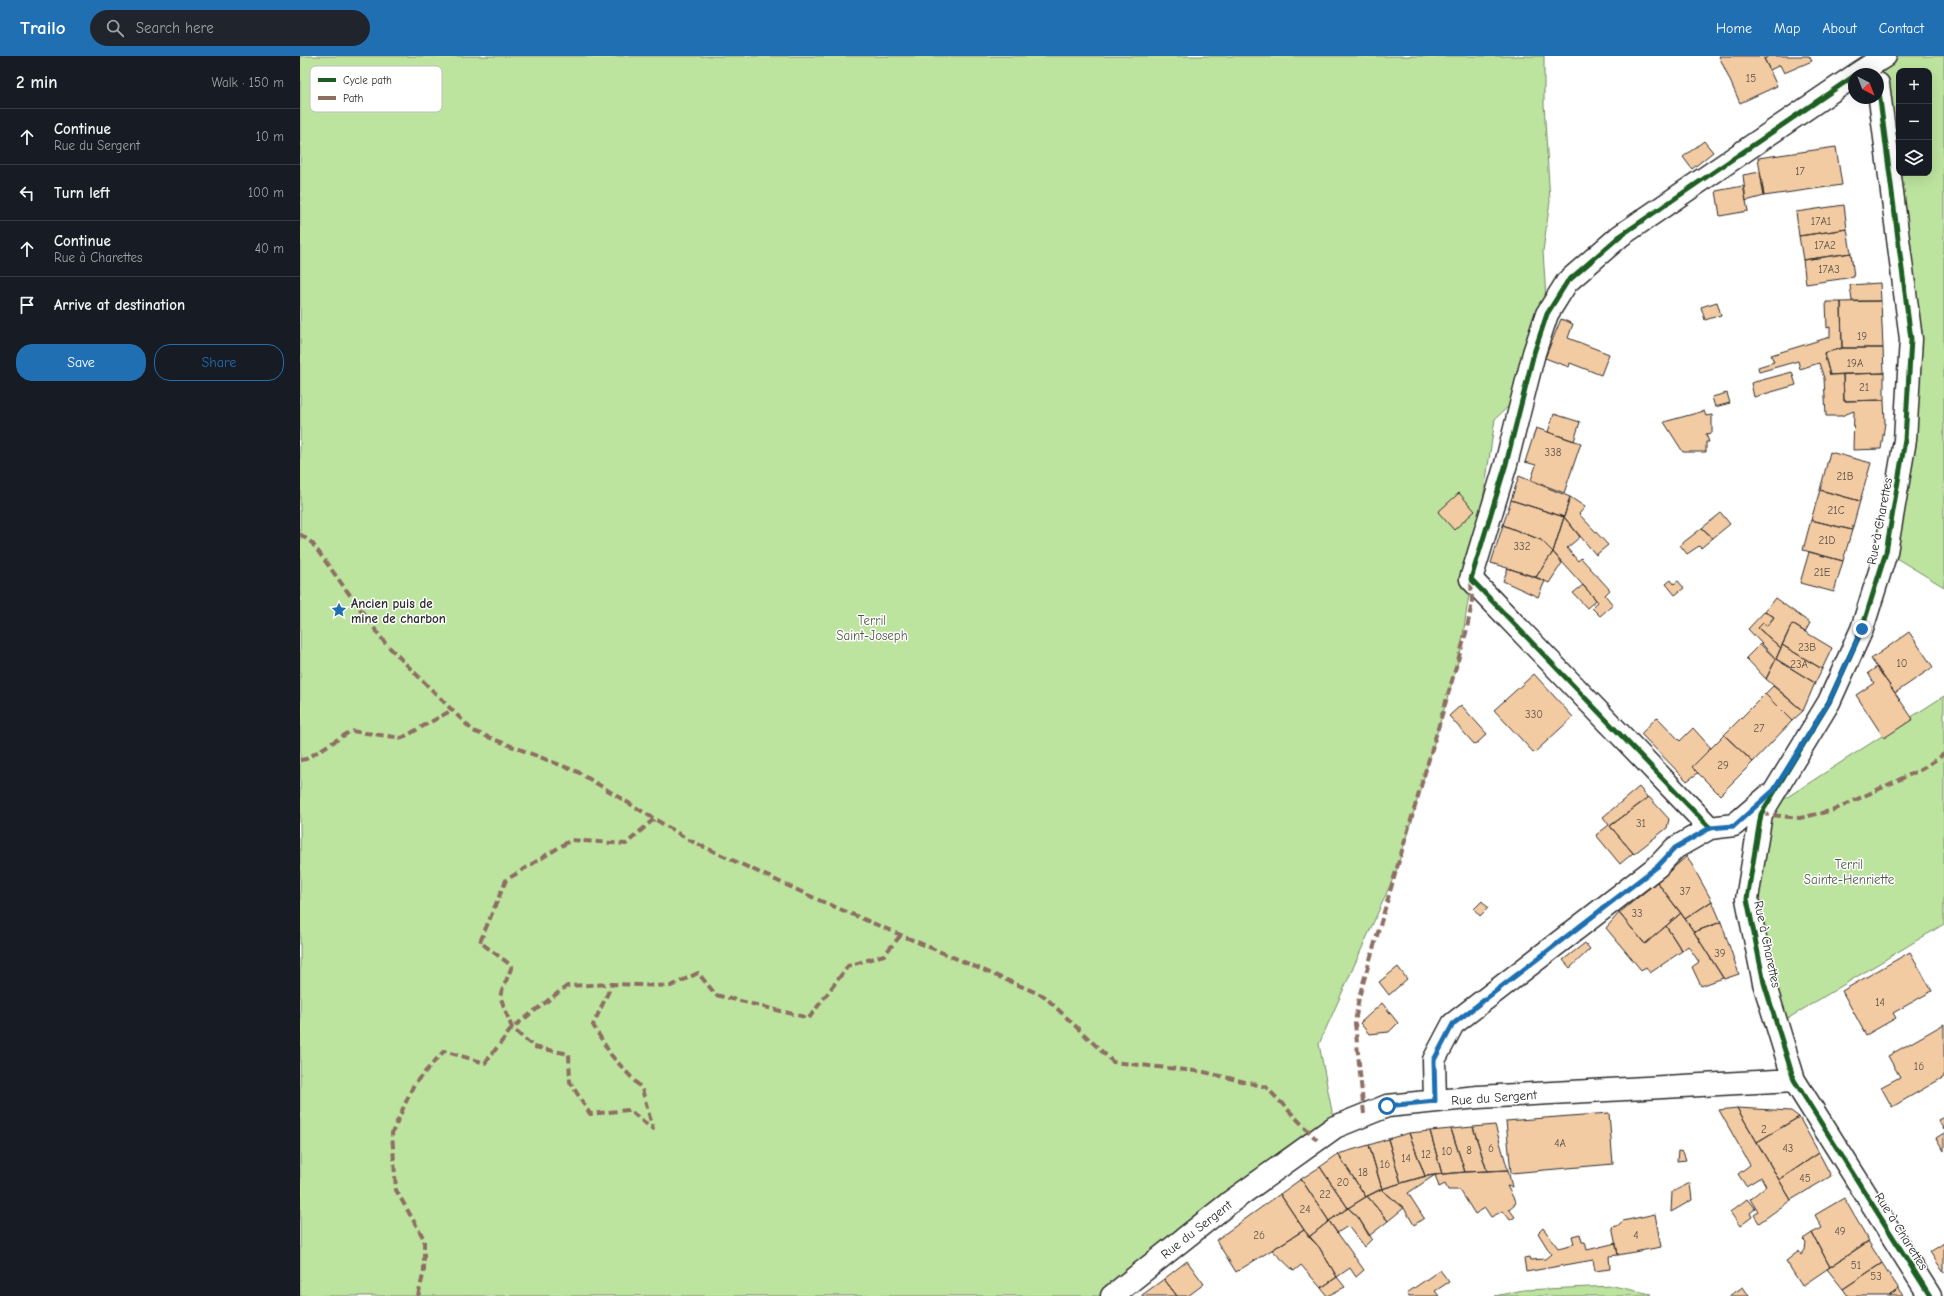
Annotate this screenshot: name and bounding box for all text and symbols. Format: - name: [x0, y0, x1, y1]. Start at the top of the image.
- search box: [90, 10, 370, 46]
- text: Trailo: [20, 17, 66, 39]
- icon: search: [104, 17, 126, 39]
- text: Search here: [136, 19, 214, 37]
- text: Home: [1716, 20, 1752, 37]
- text: Map: [1774, 20, 1800, 37]
- text: About: [1822, 20, 1857, 37]
- text: Contact: [1879, 20, 1924, 37]
- legend: [310, 66, 442, 112]
- north arrow: [1848, 68, 1884, 104]
- map controls: [1896, 68, 1932, 176]
- button: +: [1896, 68, 1932, 104]
- house number: 15: [1746, 72, 1756, 85]
- text: 2 min: [16, 73, 57, 92]
- text: Cycle path: [343, 74, 392, 87]
- text: Walk · 150 m: [212, 75, 284, 90]
- text: Path: [343, 92, 364, 105]
- button: −: [1896, 104, 1932, 140]
- text: Continue: [54, 120, 111, 138]
- icon: ahead: [16, 126, 38, 148]
- text: 10 m: [256, 129, 284, 144]
- text: Rue du Sergent: [54, 138, 140, 153]
- button: layers: [1896, 140, 1932, 176]
- house number: 17: [1795, 165, 1805, 178]
- icon: left: [16, 182, 38, 204]
- text: Turn left: [54, 184, 110, 202]
- text: 100 m: [248, 185, 284, 200]
- house number: 17A1: [1811, 215, 1831, 228]
- text: Continue: [54, 232, 111, 250]
- icon: ahead: [16, 238, 38, 260]
- house number: 17A2: [1814, 239, 1836, 252]
- text: 40 m: [255, 241, 284, 256]
- text: Rue à Charettes: [54, 250, 142, 265]
- house number: 17A3: [1818, 263, 1840, 276]
- icon: arrive: [16, 294, 38, 316]
- text: Arrive at destination: [54, 296, 185, 314]
- house number: 19: [1857, 330, 1867, 343]
- button: Save: [16, 344, 146, 381]
- button: Share: [154, 344, 284, 381]
- house number: 19A: [1847, 357, 1864, 370]
- house number: 21: [1859, 381, 1869, 394]
- house number: 338: [1545, 446, 1562, 459]
- house number: 21B: [1837, 470, 1854, 483]
- street label: Rue à Charettes: [1864, 476, 1895, 566]
- house number: 21C: [1828, 504, 1845, 517]
- house number: 21D: [1818, 534, 1836, 547]
- house number: 332: [1514, 540, 1531, 553]
- house number: 21E: [1814, 566, 1831, 579]
- place label: Ancien puis de mine de charbon: [351, 596, 446, 626]
- place icon: Ancien puis de mine de charbon: [330, 601, 348, 619]
- park label: Terril Saint-Joseph: [836, 613, 908, 643]
- route end: [1853, 620, 1871, 638]
- house number: 23B: [1798, 641, 1816, 654]
- house number: 10: [1896, 657, 1908, 670]
- house number: 23A: [1790, 658, 1808, 671]
- house number: 330: [1525, 708, 1543, 721]
- house number: 27: [1754, 722, 1764, 735]
- house number: 29: [1717, 759, 1729, 772]
- house number: 31: [1636, 817, 1646, 830]
- park label: Terril Sainte-Henriette: [1804, 857, 1895, 887]
- house number: 37: [1680, 885, 1690, 898]
- street label: Rue à Charettes: [1751, 899, 1784, 989]
- house number: 33: [1631, 907, 1643, 920]
- house number: 39: [1714, 947, 1726, 960]
- house number: 14: [1875, 996, 1885, 1009]
- house number: 16: [1914, 1060, 1924, 1073]
- street label: Rue du Sergent: [1451, 1087, 1539, 1108]
- route start: [1378, 1097, 1396, 1115]
- house number: 2: [1761, 1123, 1767, 1136]
- house number: 4A: [1554, 1137, 1566, 1150]
- house number: 6: [1488, 1142, 1494, 1155]
- house number: 43: [1783, 1142, 1793, 1155]
- house number: 8: [1466, 1144, 1472, 1157]
- house number: 10: [1441, 1145, 1453, 1158]
- house number: 12: [1421, 1148, 1431, 1161]
- house number: 14: [1401, 1152, 1411, 1165]
- house number: 16: [1380, 1158, 1390, 1171]
- house number: 18: [1358, 1166, 1368, 1179]
- house number: 45: [1799, 1172, 1811, 1185]
- house number: 20: [1337, 1176, 1349, 1189]
- house number: 22: [1319, 1188, 1331, 1201]
- street label: Rue à Charettes: [1872, 1190, 1931, 1273]
- street label: Rue du Sergent: [1158, 1196, 1236, 1262]
- house number: 24: [1299, 1203, 1311, 1216]
- house number: 49: [1834, 1225, 1846, 1238]
- house number: 26: [1253, 1229, 1265, 1242]
- house number: 4: [1633, 1229, 1639, 1242]
- house number: 51: [1851, 1259, 1861, 1272]
- house number: 53: [1870, 1270, 1882, 1283]

